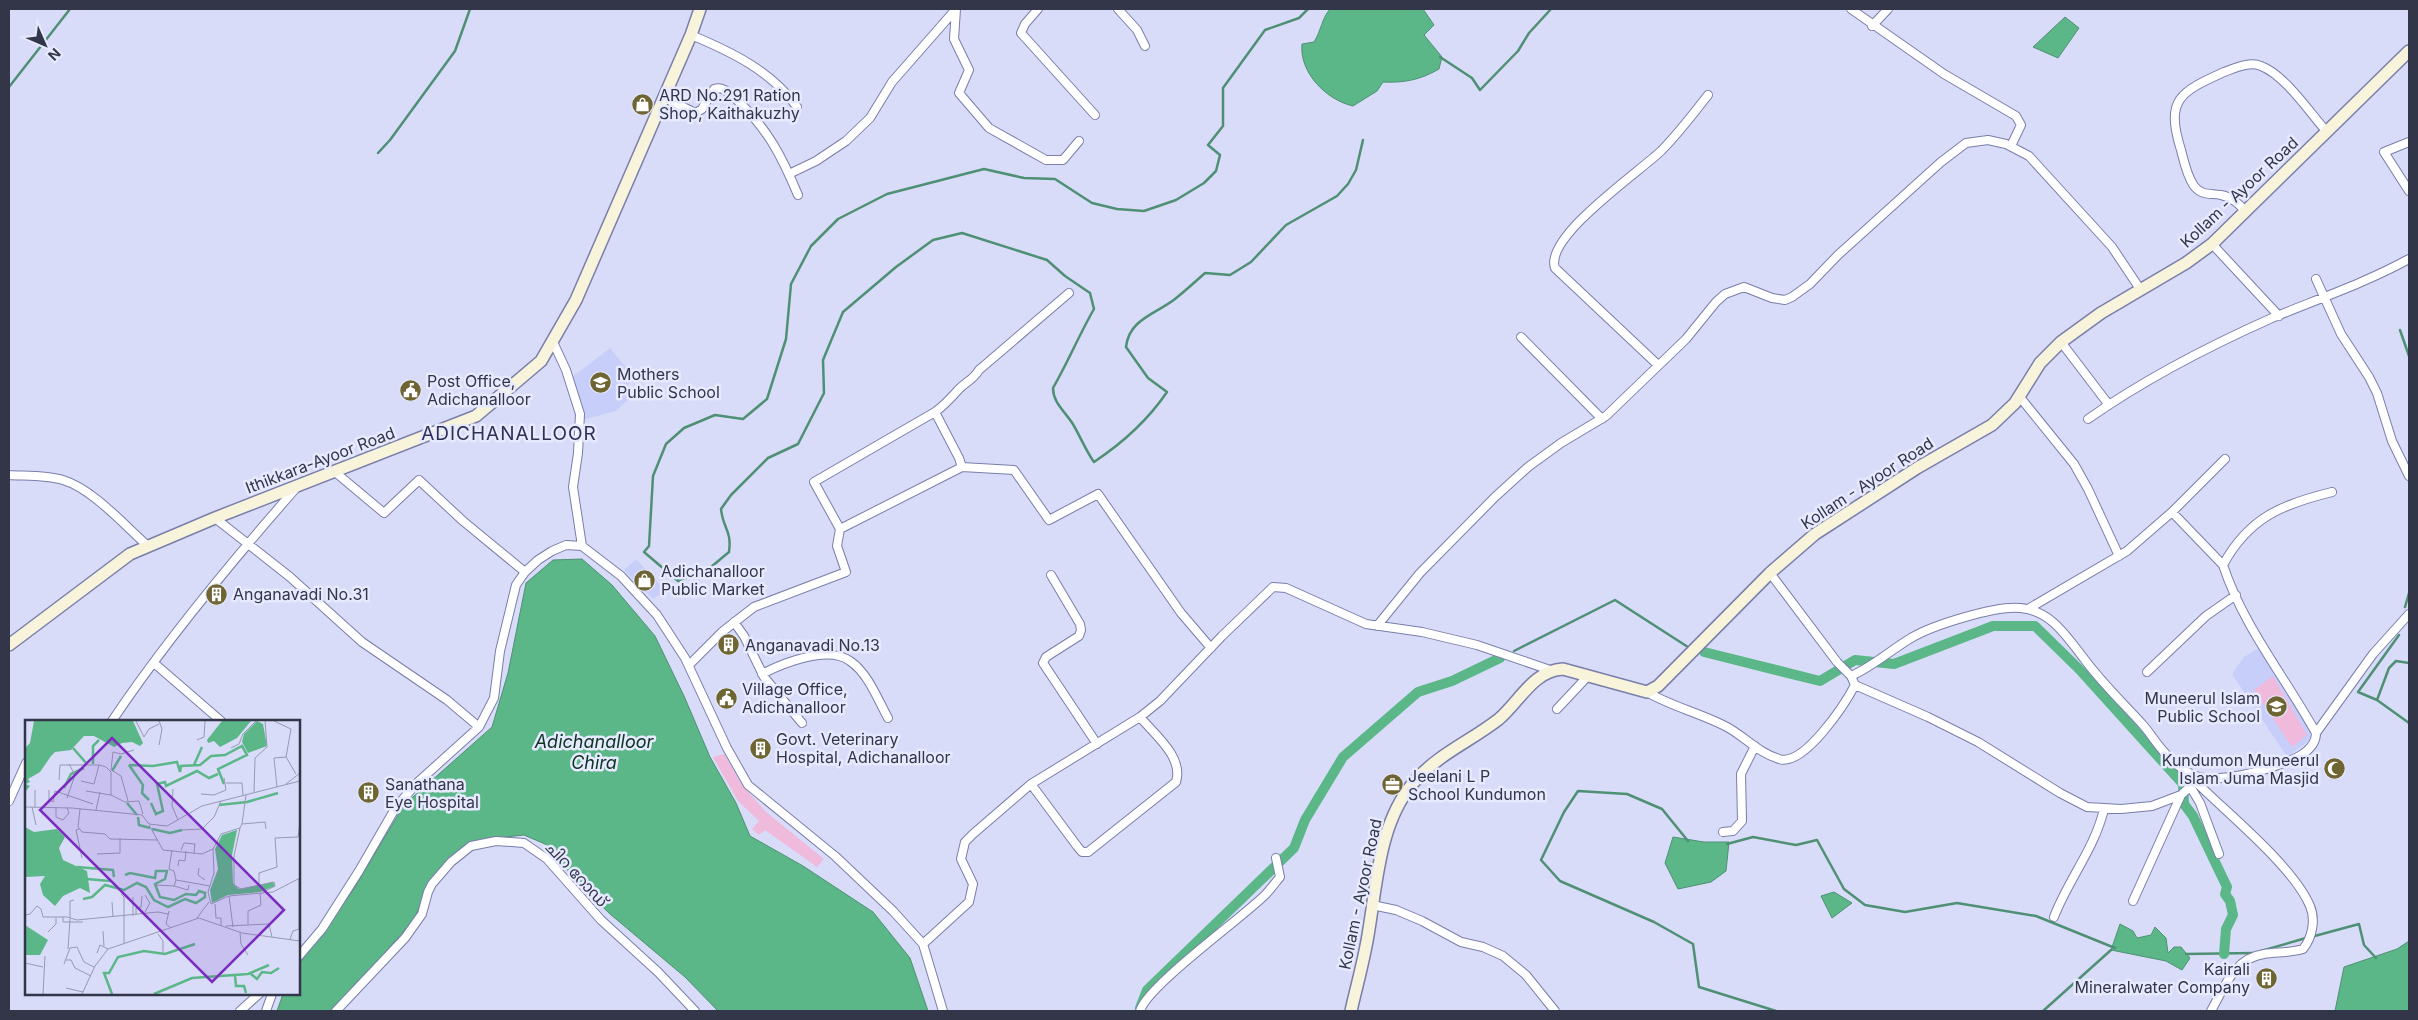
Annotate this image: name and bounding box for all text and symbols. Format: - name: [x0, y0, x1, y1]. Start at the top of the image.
- north arrow: [20, 20, 70, 70]
- text: N: [45, 45, 64, 64]
- place label: ARD No.291 Ration Shop, Kaithakuzhy: [659, 85, 801, 123]
- shop icon: ARD No.291 Ration Shop, Kaithakuzhy: [631, 92, 655, 116]
- street label: Kollam - Ayoor Road: [2176, 132, 2302, 252]
- place label: Mothers Public School: [617, 364, 720, 402]
- place label: Post Office, Adichanalloor: [427, 371, 531, 409]
- school or university icon: Mothers Public School: [589, 371, 613, 395]
- public building icon: Post Office, Adichanalloor: [399, 378, 423, 402]
- street label: Ithikkara-Ayoor Road: [242, 422, 398, 498]
- district label: ADICHANALLOOR: [421, 422, 597, 445]
- street label: Kollam - Ayoor Road: [1797, 433, 1937, 533]
- place label: Adichanalloor Public Market: [661, 561, 765, 599]
- shop icon: Adichanalloor Public Market: [633, 568, 657, 592]
- building icon: Anganavadi No.31: [205, 582, 229, 606]
- place label: Anganavadi No.31: [233, 584, 369, 604]
- building icon: Anganavadi No.13: [717, 633, 741, 657]
- place label: Anganavadi No.13: [745, 635, 880, 655]
- place label: Village Office, Adichanalloor: [742, 679, 848, 717]
- public building icon: Village Office, Adichanalloor: [714, 686, 738, 710]
- place label: Muneerul Islam Public School: [2145, 688, 2260, 726]
- school or university icon: Muneerul Islam Public School: [2264, 695, 2288, 719]
- inset map: [25, 720, 300, 995]
- place label: Govt. Veterinary Hospital, Adichanalloor: [776, 729, 951, 767]
- water label: Adichanalloor Chira: [534, 731, 655, 773]
- building icon: Govt. Veterinary Hospital, Adichanalloor: [748, 736, 772, 760]
- place label: Kundumon Muneerul Islam Juma Masjid: [2162, 750, 2319, 788]
- mosque icon: Kundumon Muneerul Islam Juma Masjid: [2323, 757, 2347, 781]
- place label: Jeelani L P School Kundumon: [1408, 766, 1546, 804]
- office icon: Jeelani L P School Kundumon: [1380, 773, 1404, 797]
- place label: Sanathana Eye Hospital: [385, 774, 479, 812]
- building icon: Sanathana Eye Hospital: [357, 781, 381, 805]
- street label: Kollam - Ayoor Road: [1334, 817, 1386, 971]
- street label: ചിറ റോഡ്: [542, 837, 614, 912]
- place label: Kairali Mineralwater Company: [2075, 959, 2250, 997]
- building icon: Kairali Mineralwater Company: [2254, 966, 2278, 990]

